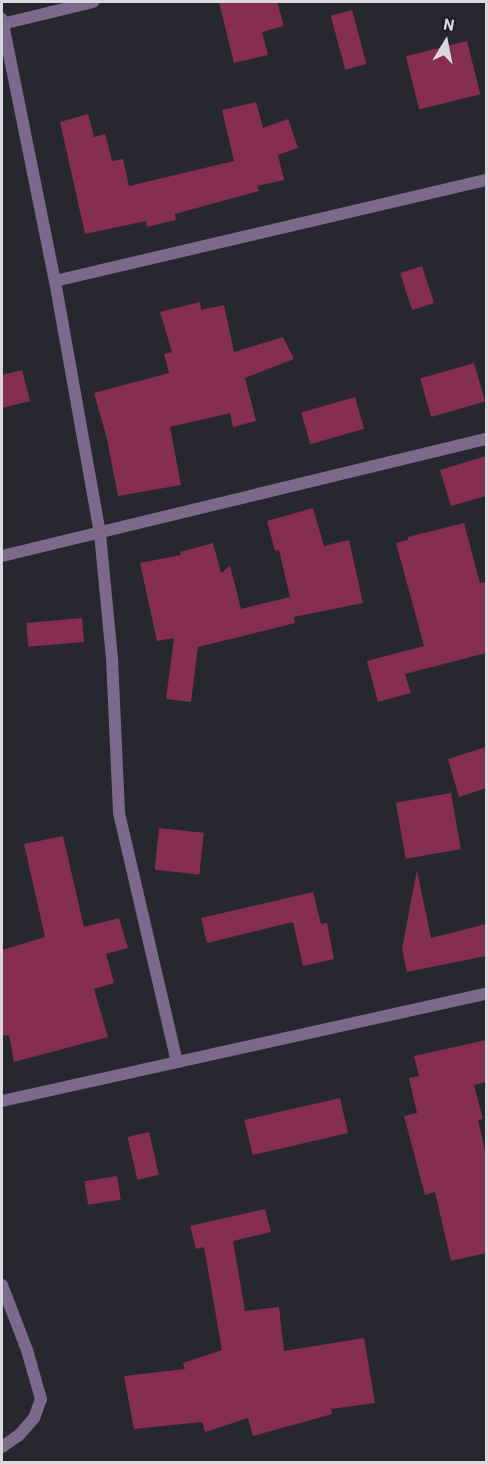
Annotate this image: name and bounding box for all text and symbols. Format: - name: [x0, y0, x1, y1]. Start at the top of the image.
- north arrow: [416, 12, 476, 72]
- text: N: [442, 14, 456, 34]

